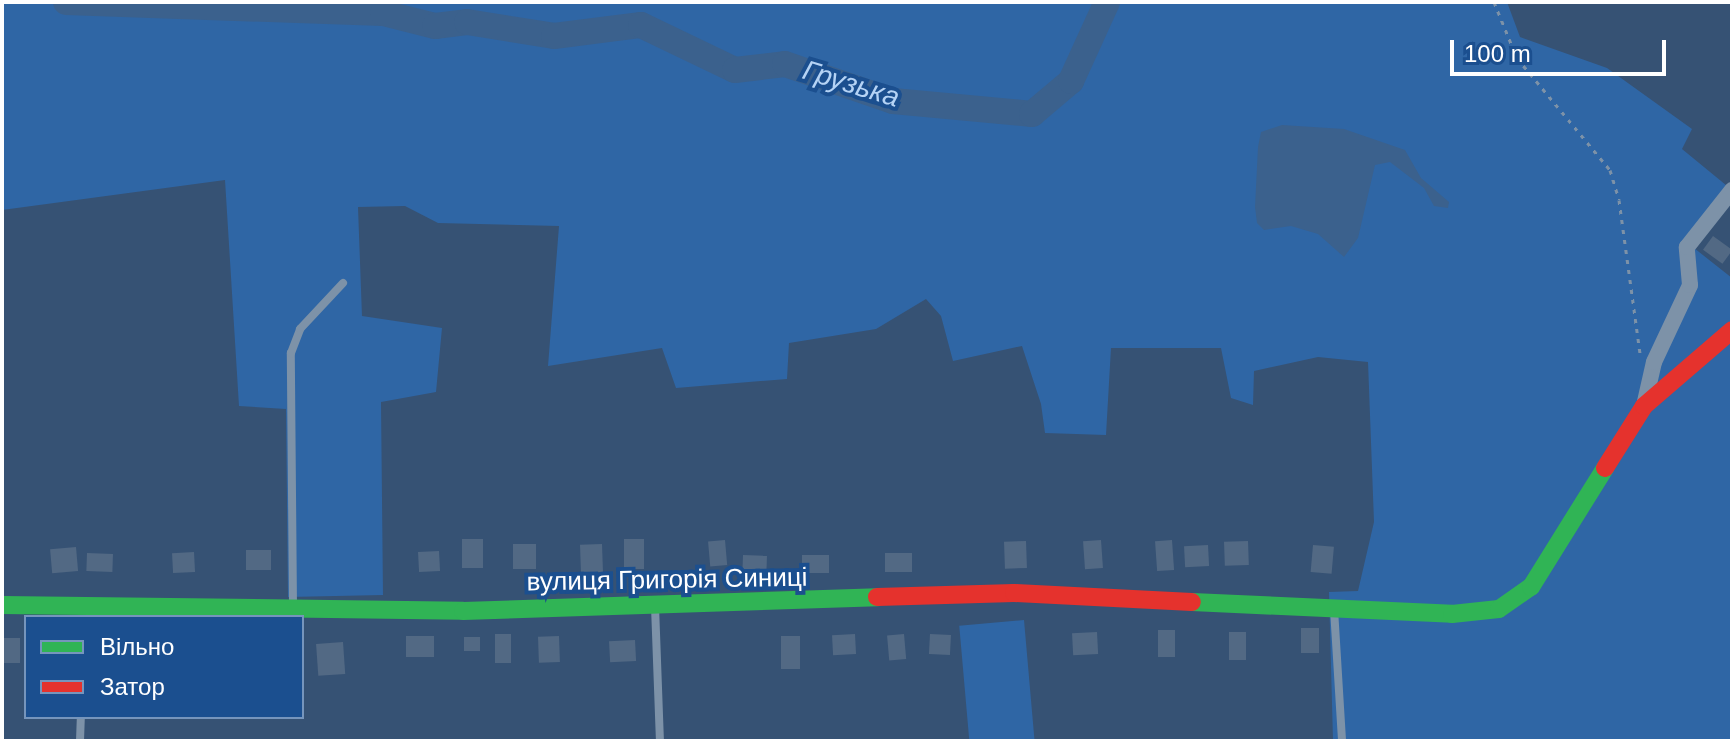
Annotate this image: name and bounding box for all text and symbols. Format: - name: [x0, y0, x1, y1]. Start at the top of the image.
- scale bar: [1454, 24, 1670, 74]
- text: 100 m: [1464, 40, 1531, 67]
- water label: Грузька: [799, 53, 903, 115]
- street label: вулиця Григорія Синиці: [526, 562, 808, 598]
- legend: [24, 615, 304, 719]
- text: Вільно: [100, 633, 174, 660]
- text: Затор: [100, 673, 165, 700]

